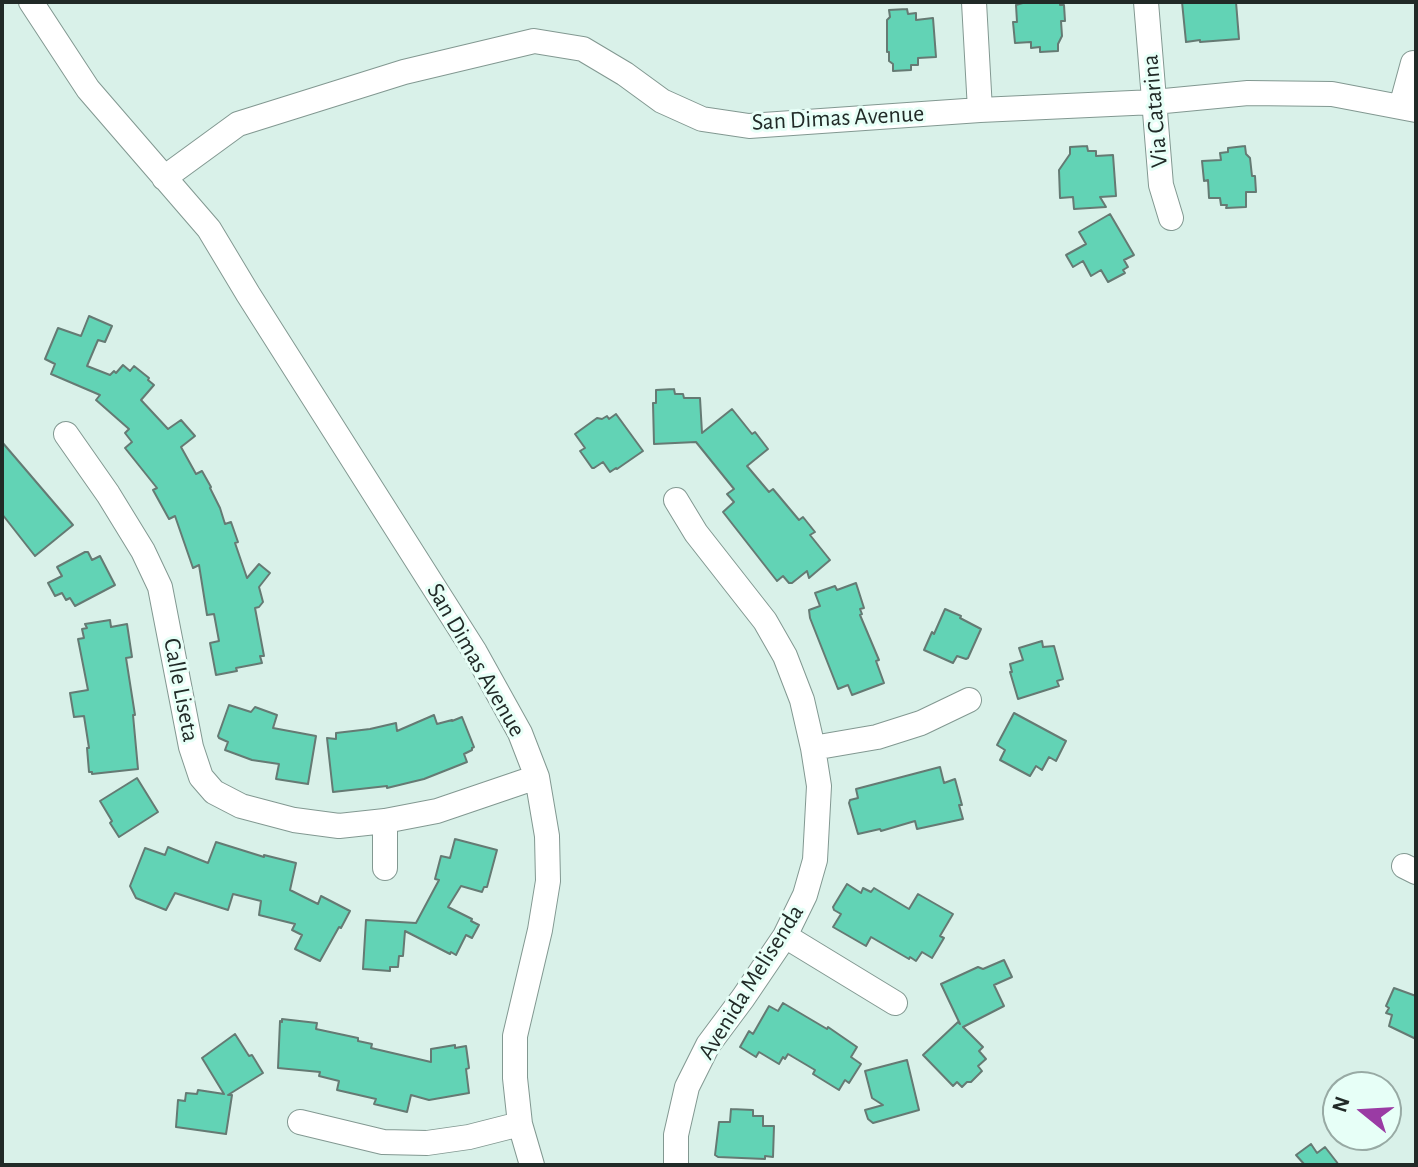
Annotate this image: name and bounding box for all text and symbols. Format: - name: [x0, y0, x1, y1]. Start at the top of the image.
- street label: Via Catarina: [1136, 53, 1174, 169]
- street label: San Dimas Avenue: [751, 99, 925, 137]
- street label: San Dimas Avenue: [420, 578, 532, 742]
- street label: Calle Liseta: [157, 636, 205, 744]
- street label: Avenida Melisenda: [692, 899, 810, 1065]
- north arrow: [1322, 1071, 1402, 1151]
- text: N: [1328, 1094, 1354, 1115]

